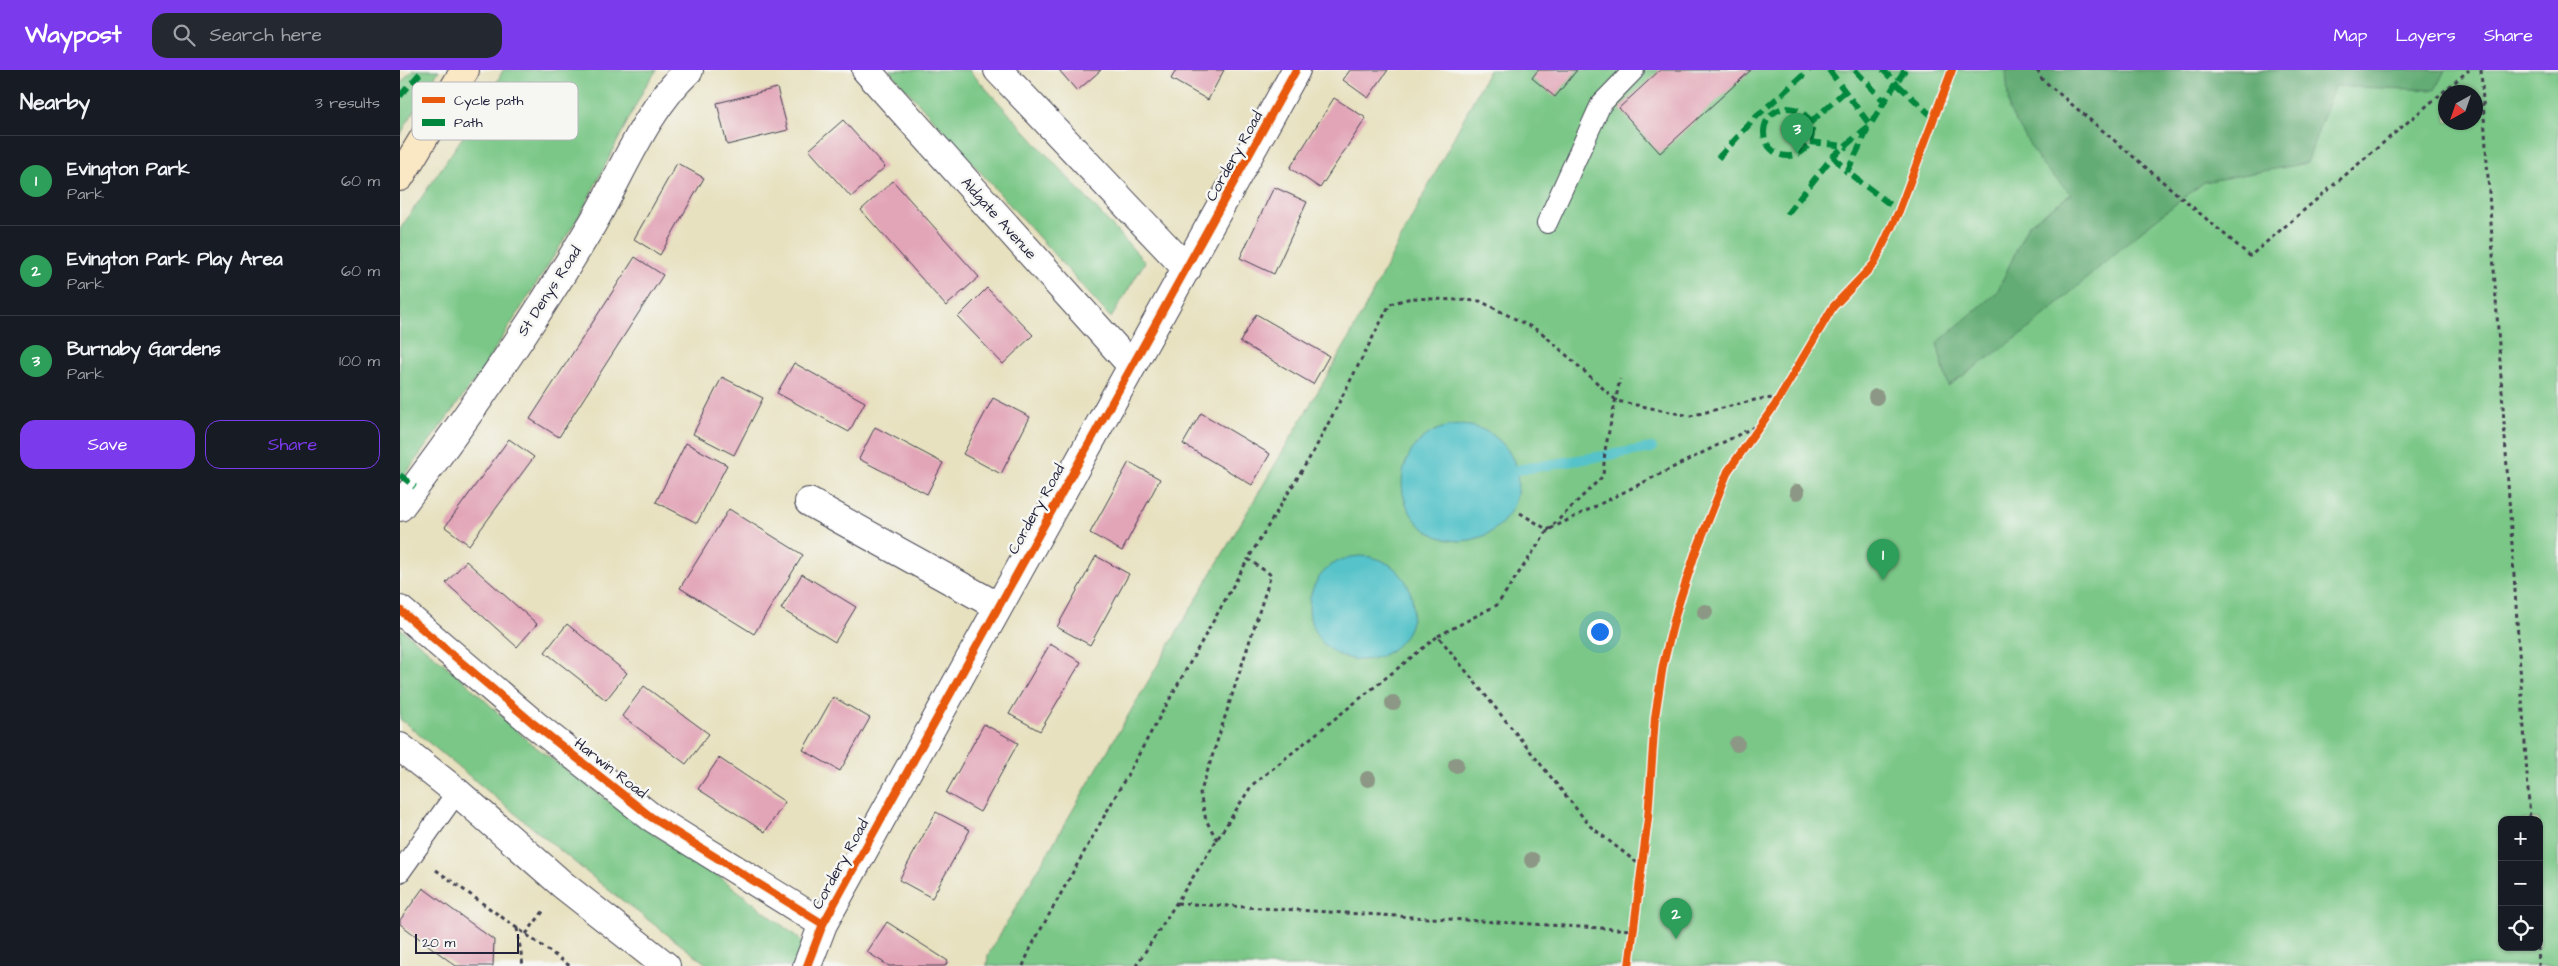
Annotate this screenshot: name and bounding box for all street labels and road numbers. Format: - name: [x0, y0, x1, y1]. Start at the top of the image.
- street label: Cordery Road: [1201, 107, 1269, 206]
- street label: Aldgate Avenue: [955, 173, 1041, 265]
- street label: St Denys Road: [512, 242, 587, 341]
- street label: Cordery Road: [1003, 460, 1071, 559]
- street label: Harwin Road: [570, 733, 652, 804]
- street label: Cordery Road: [807, 815, 875, 914]

